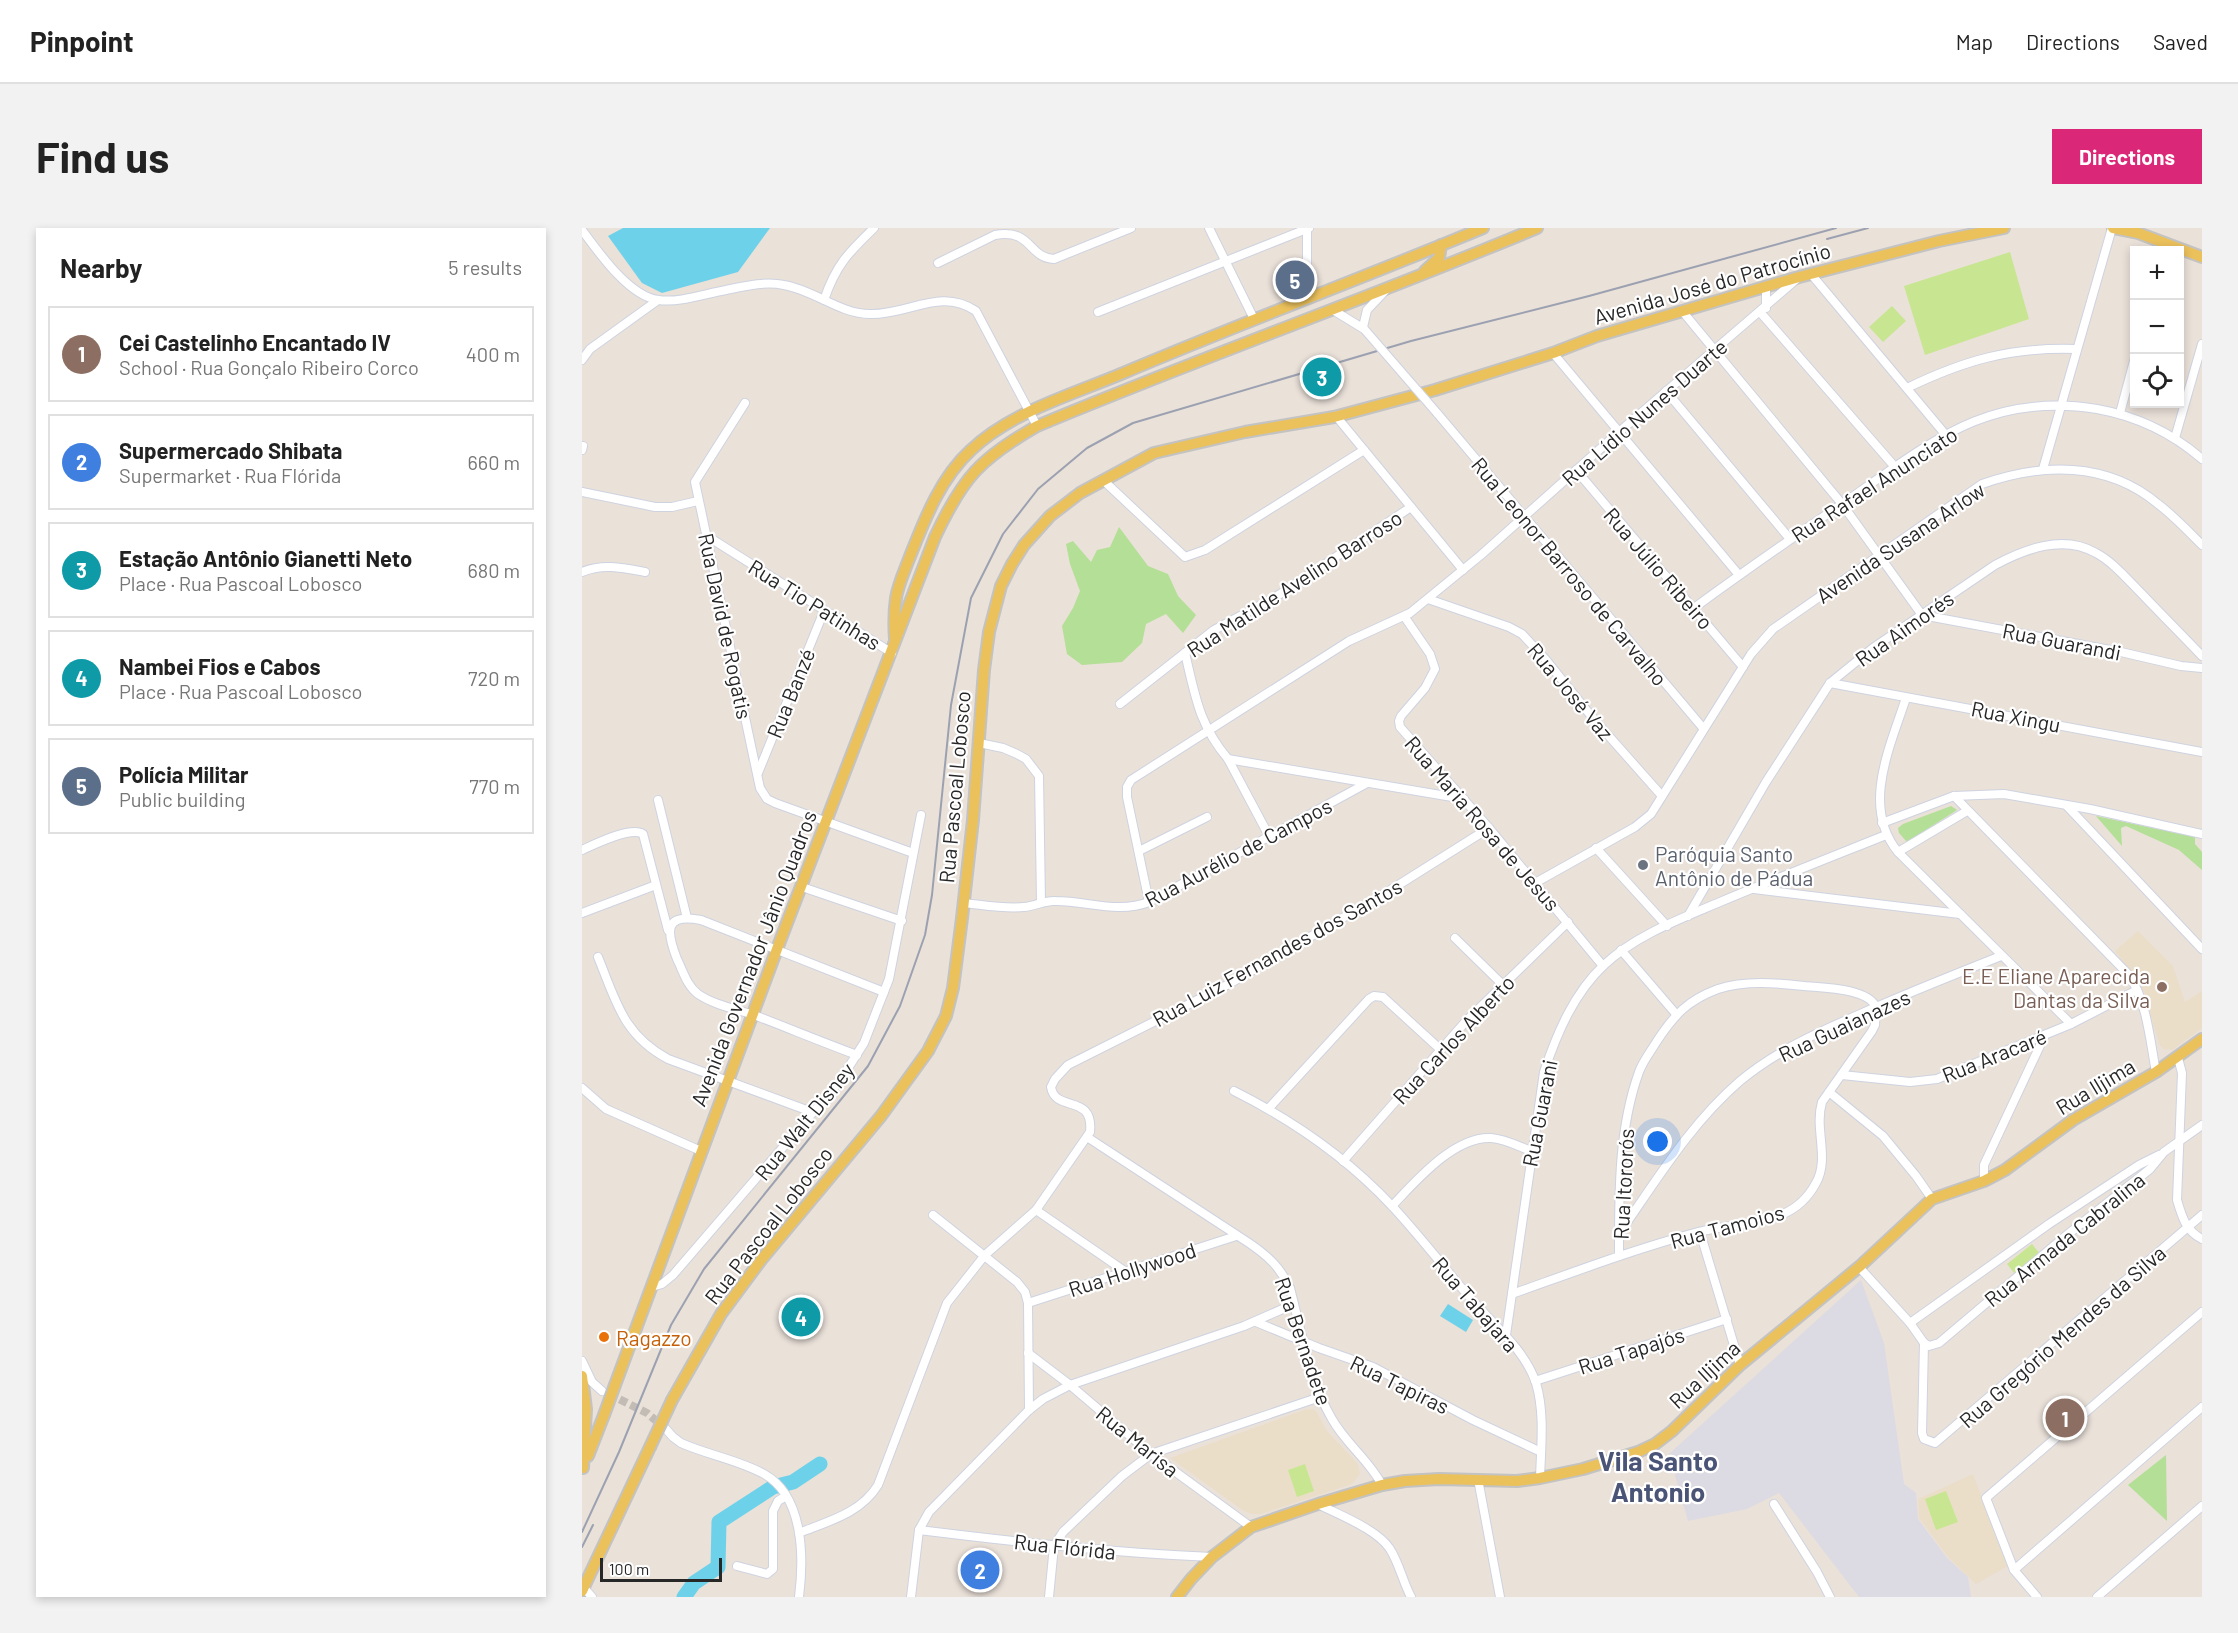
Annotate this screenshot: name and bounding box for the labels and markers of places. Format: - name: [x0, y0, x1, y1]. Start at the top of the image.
- pin: 5: [1276, 257, 1314, 302]
- pin: 3: [1302, 354, 1342, 400]
- place label: Paróquia Santo Antônio de Pádua: [1655, 841, 1813, 890]
- marker: Paróquia Santo Antônio de Pádua: [1636, 858, 1650, 872]
- place label: E.E Eliane Aparecida Dantas da Silva: [1962, 963, 2150, 1012]
- marker: E.E Eliane Aparecida Dantas da Silva: [2155, 980, 2169, 994]
- pin: 4: [782, 1294, 820, 1340]
- place label: Ragazzo: [616, 1325, 692, 1350]
- marker: Ragazzo: [597, 1330, 611, 1344]
- pin: 1: [2046, 1396, 2084, 1440]
- pin: 2: [960, 1548, 1000, 1592]

